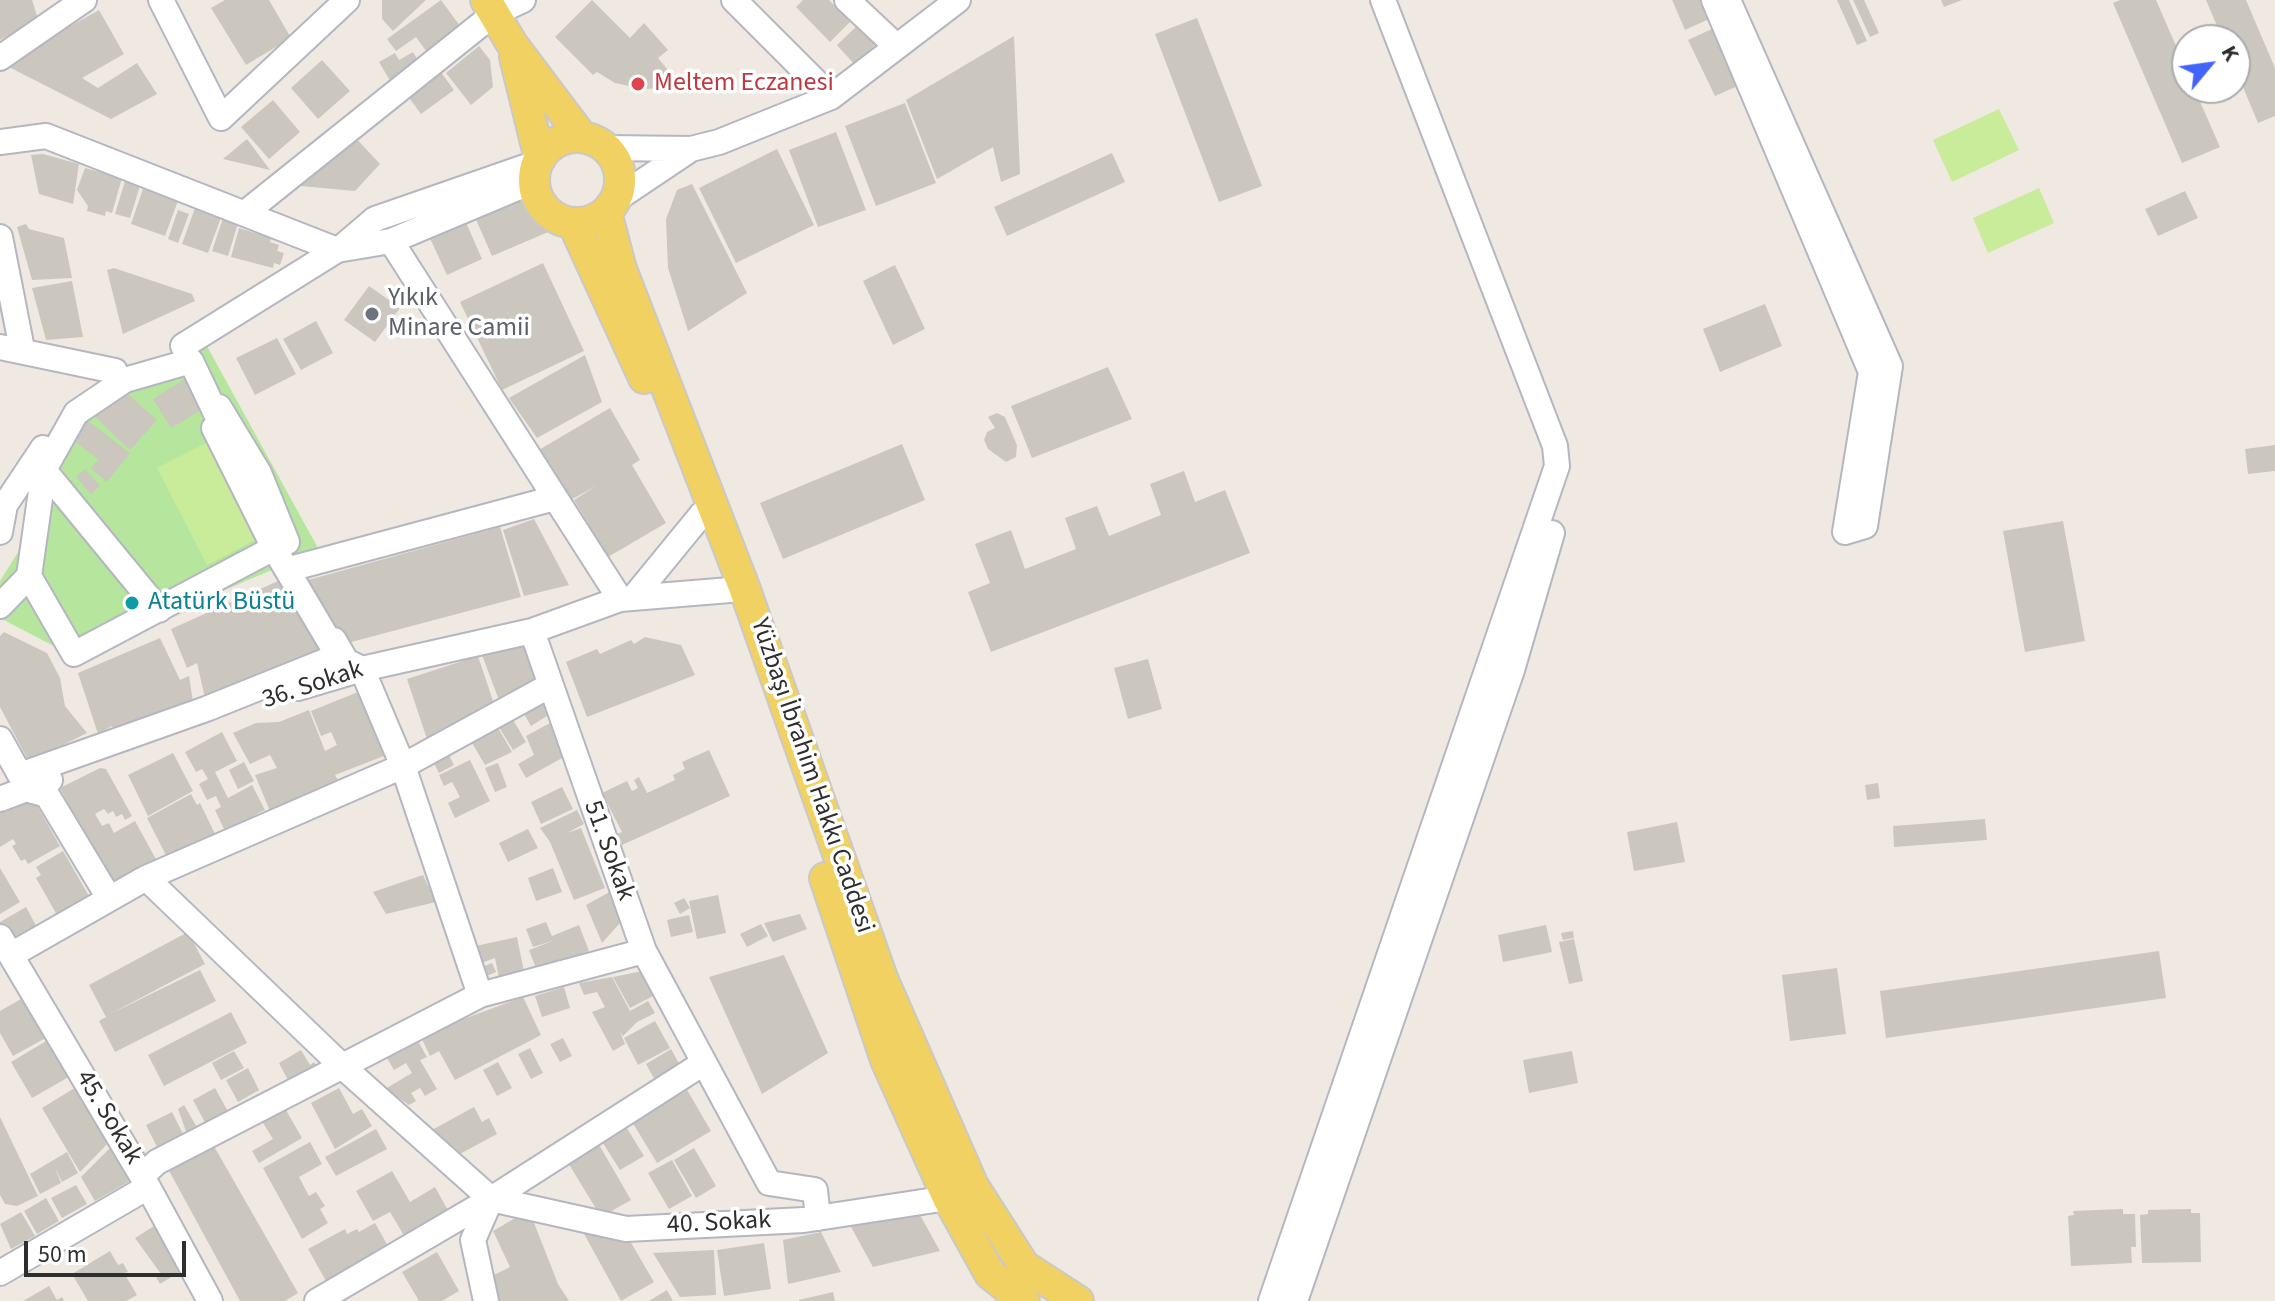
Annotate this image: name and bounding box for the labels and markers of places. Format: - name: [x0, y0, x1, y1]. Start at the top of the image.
- place label: Meltem Eczanesi: [654, 68, 834, 100]
- marker: Meltem Eczanesi: [629, 75, 647, 93]
- place label: Yıkık Minare Camii: [388, 283, 530, 344]
- marker: Yıkık Minare Camii: [363, 305, 381, 323]
- place label: Atatürk Büstü: [148, 587, 296, 619]
- marker: Atatürk Büstü: [123, 594, 141, 612]

